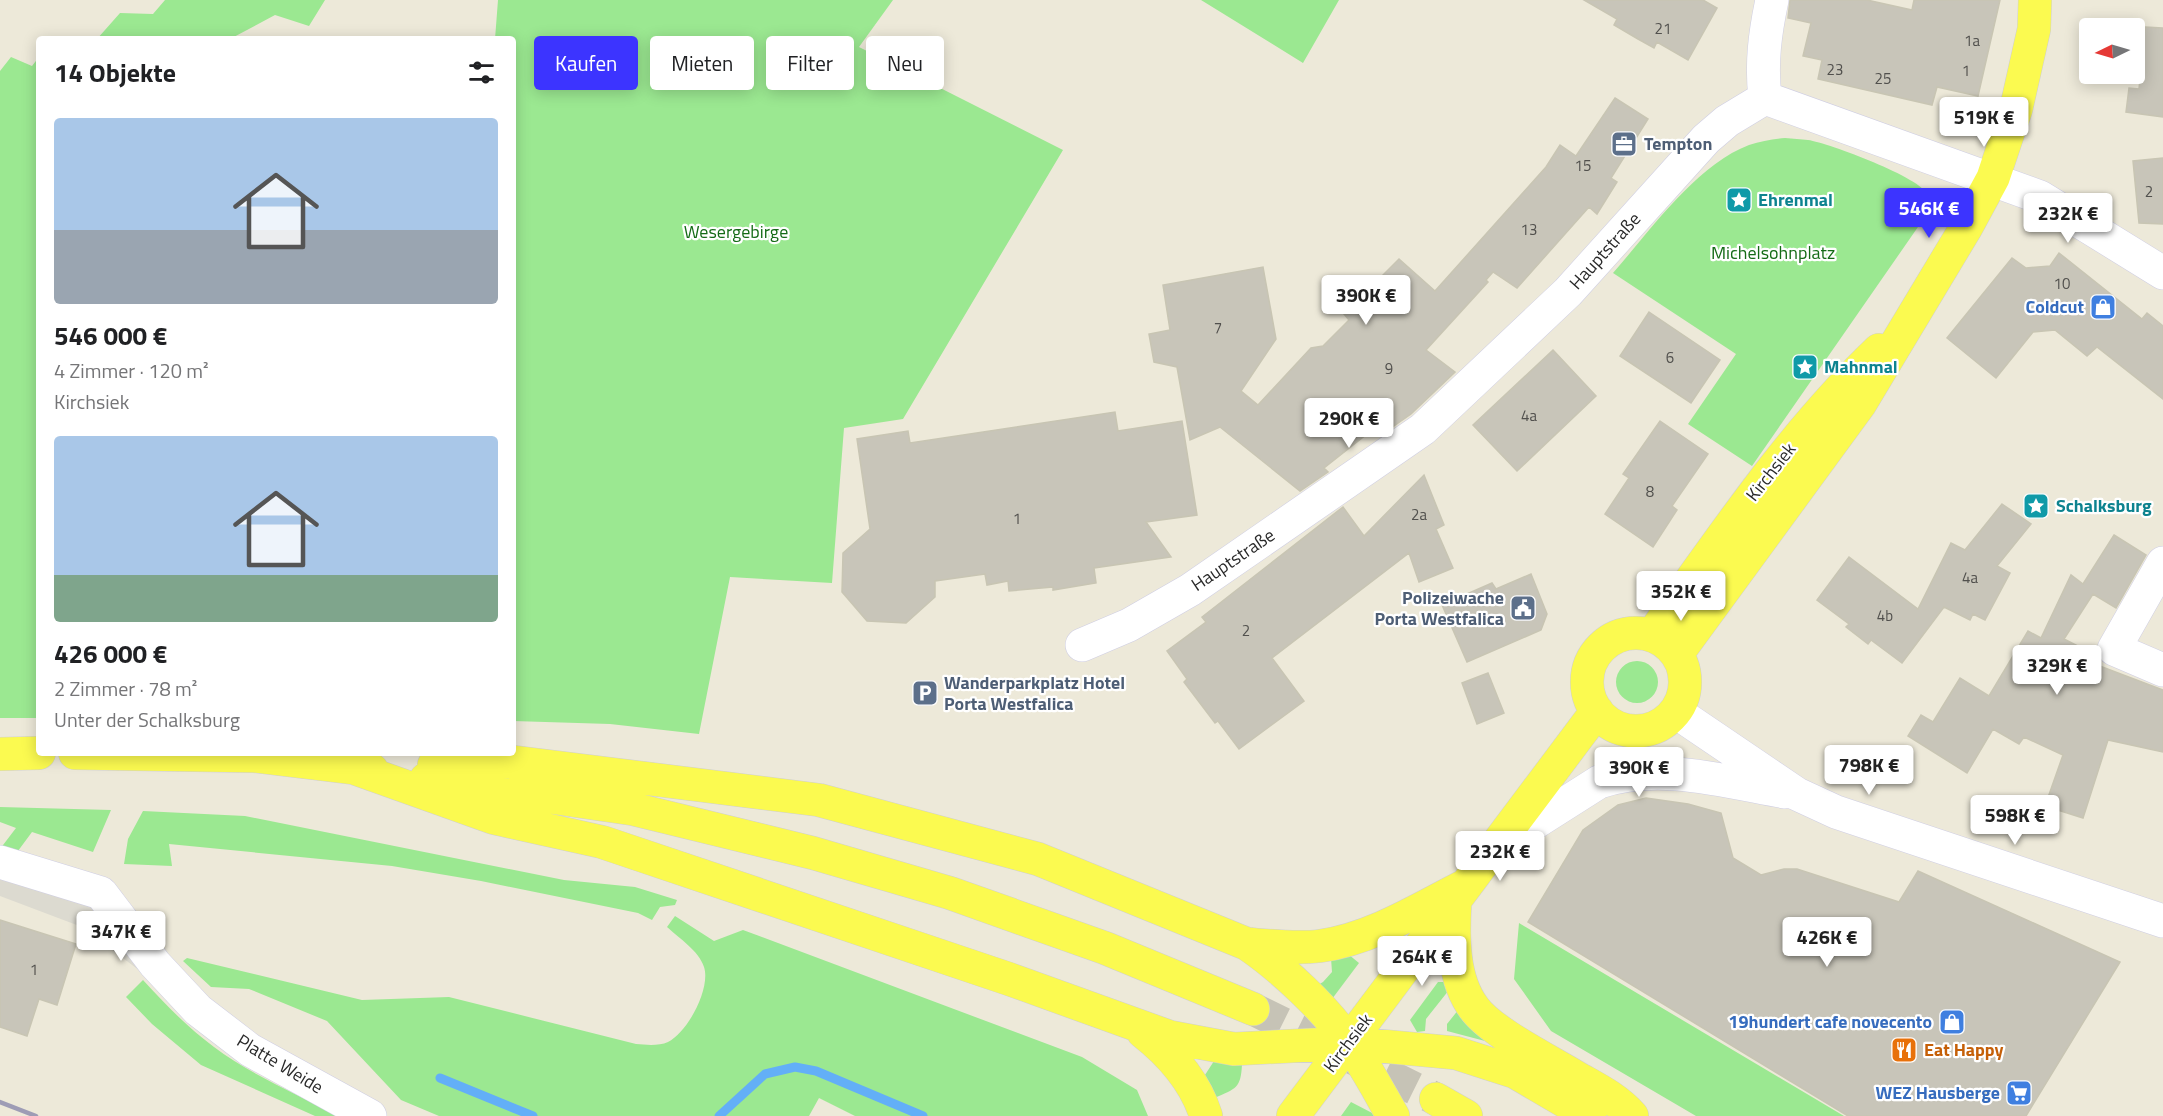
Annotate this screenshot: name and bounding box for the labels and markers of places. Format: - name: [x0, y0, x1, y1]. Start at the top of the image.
- pin: 519K €: [1935, 97, 2033, 148]
- office icon: Tempton: [1609, 129, 1639, 159]
- place label: Tempton: [1644, 130, 1712, 157]
- place icon: Ehrenmal: [1724, 185, 1754, 215]
- place label: Ehrenmal: [1758, 186, 1833, 213]
- pin: 546K €: [1880, 188, 1978, 239]
- pin: 232K €: [2019, 193, 2117, 244]
- pin: 390K €: [1317, 275, 1415, 326]
- shop icon: Coldcut: [2088, 292, 2118, 322]
- place label: Coldcut: [2026, 293, 2084, 320]
- place icon: Mahnmal: [1790, 352, 1820, 382]
- place label: Mahnmal: [1824, 353, 1898, 380]
- pin: 290K €: [1300, 398, 1398, 449]
- place icon: Schalksburg: [2021, 491, 2051, 521]
- place label: Schalksburg: [2056, 492, 2152, 519]
- pin: 352K €: [1632, 571, 1730, 622]
- place label: Polizeiwache Porta Westfalica: [1374, 584, 1504, 632]
- public building icon: Polizeiwache Porta Westfalica: [1508, 593, 1538, 623]
- pin: 329K €: [2008, 645, 2106, 696]
- place label: Wanderparkplatz Hotel Porta Westfalica: [944, 669, 1125, 717]
- parking icon: Wanderparkplatz Hotel Porta Westfalica: [910, 678, 940, 708]
- pin: 798K €: [1820, 745, 1918, 796]
- pin: 390K €: [1590, 747, 1688, 798]
- pin: 598K €: [1966, 795, 2064, 846]
- pin: 232K €: [1451, 831, 1549, 882]
- pin: 347K €: [72, 911, 170, 962]
- pin: 426K €: [1778, 917, 1876, 968]
- pin: 264K €: [1373, 936, 1471, 987]
- shop icon: 19hundert cafe novecento: [1937, 1007, 1967, 1037]
- place label: 19hundert cafe novecento: [1728, 1008, 1932, 1035]
- restaurant icon: Eat Happy: [1889, 1035, 1919, 1065]
- place label: Eat Happy: [1924, 1036, 2004, 1063]
- supermarket icon: WEZ Hausberge: [2004, 1078, 2034, 1108]
- place label: WEZ Hausberge: [1875, 1079, 2000, 1106]

